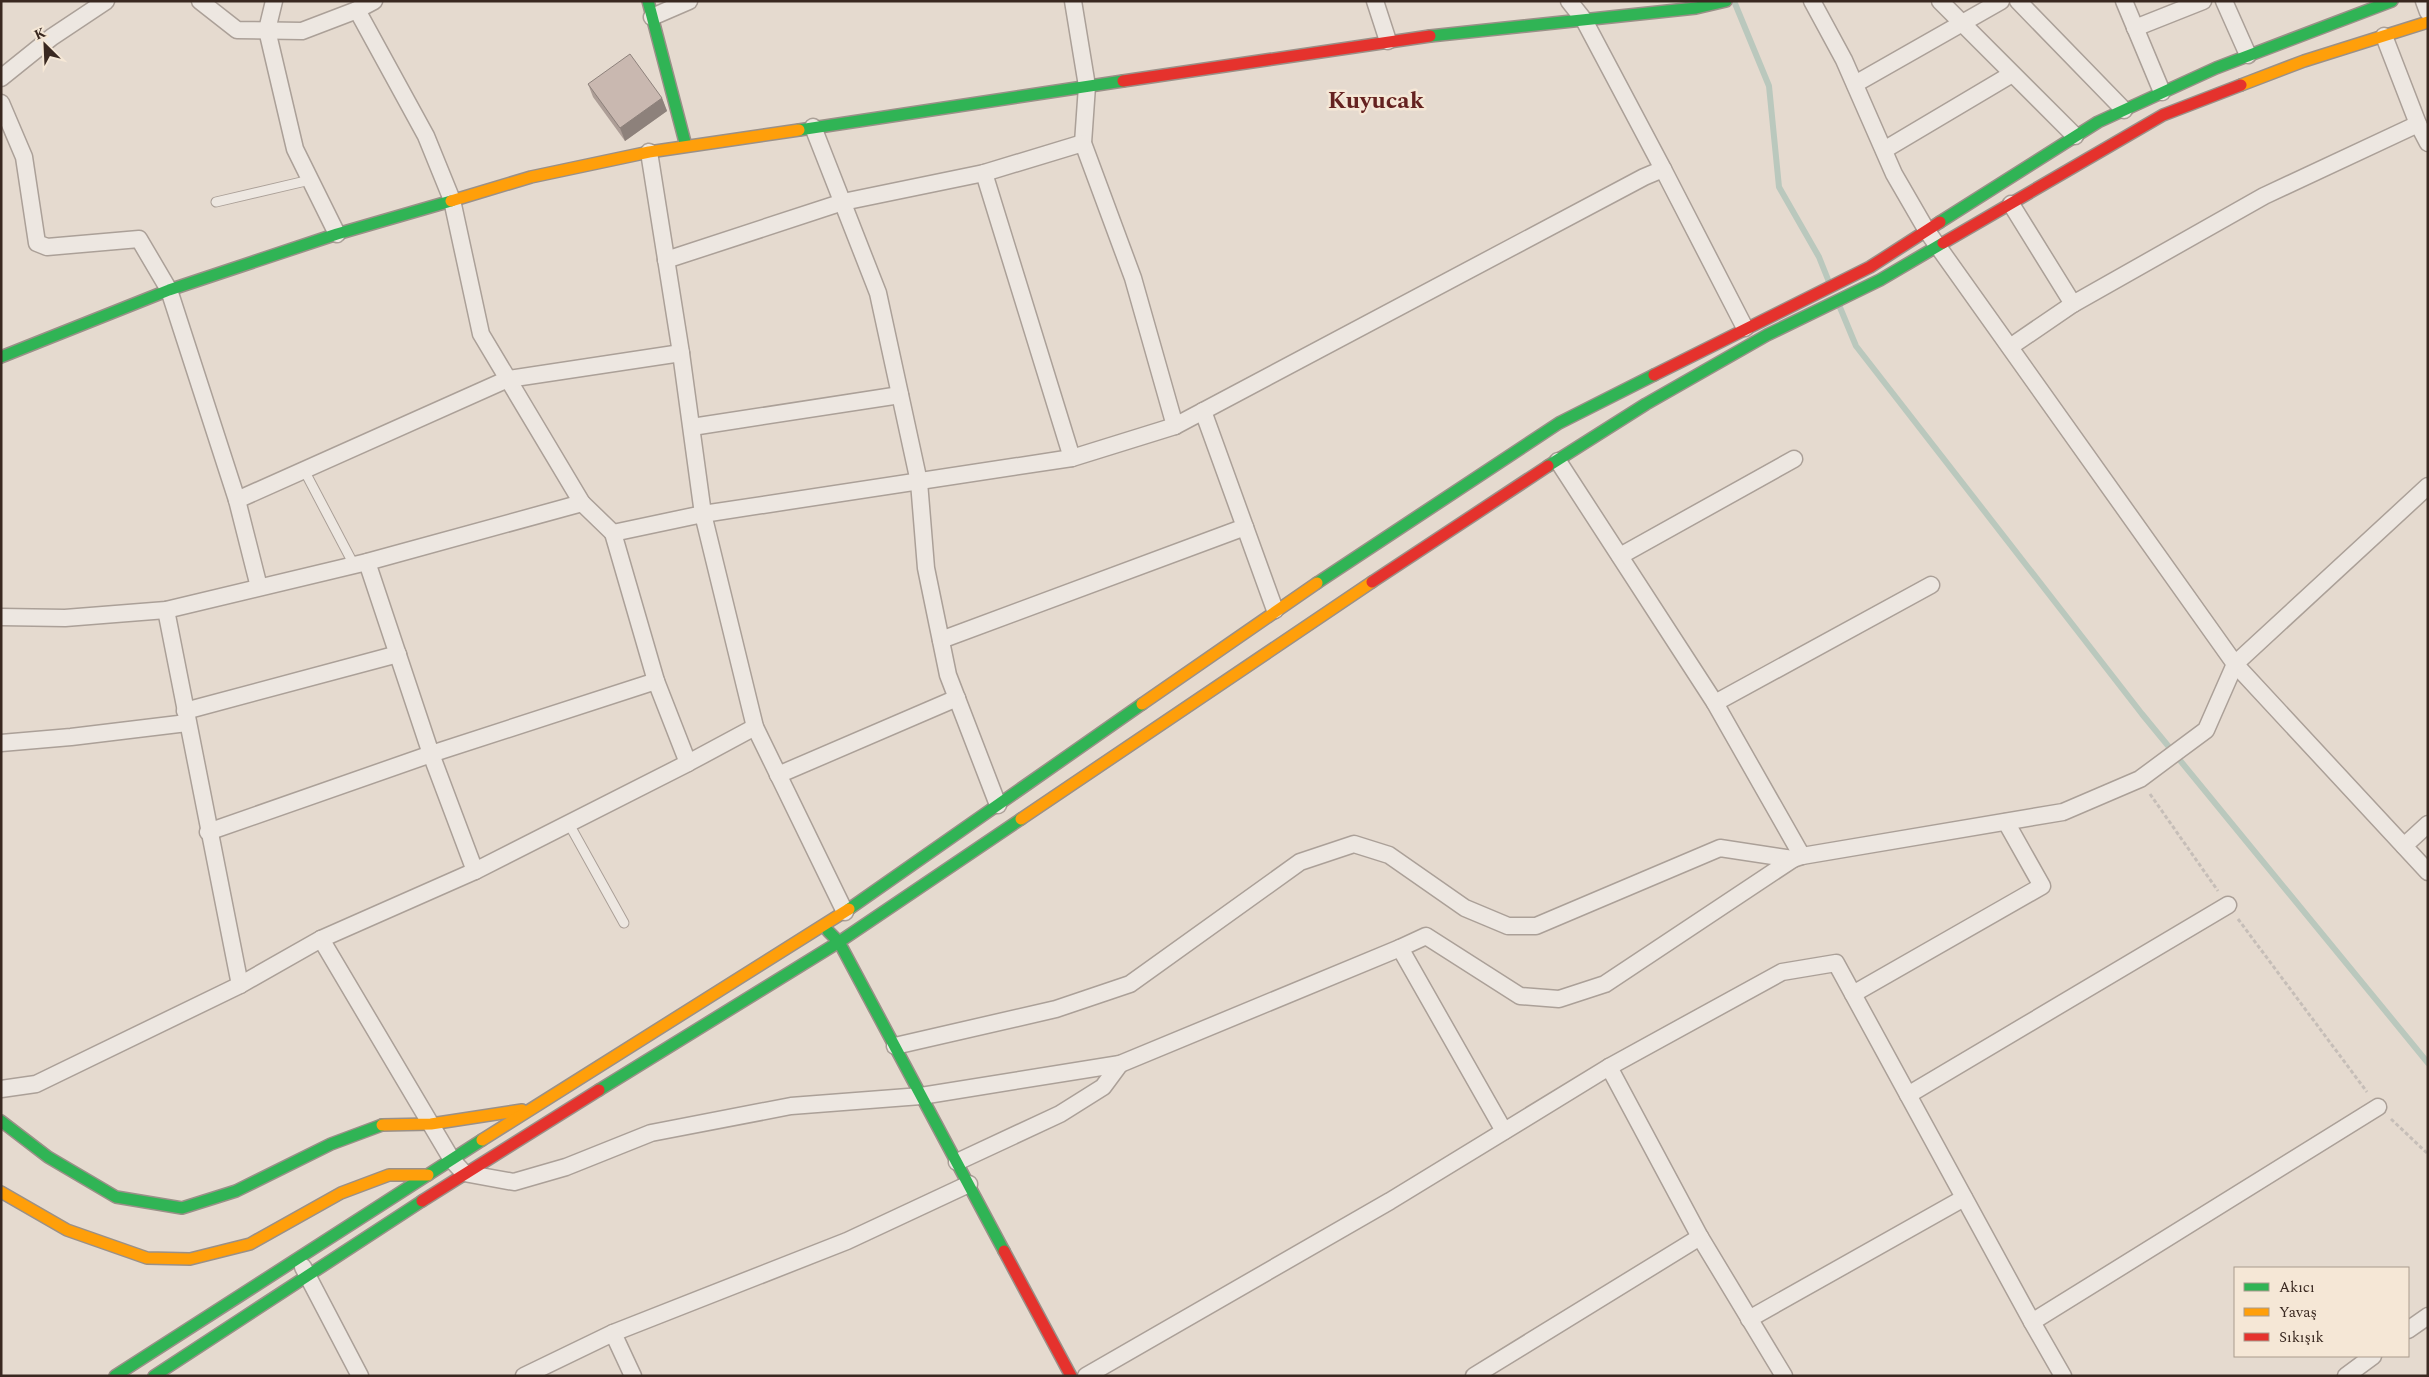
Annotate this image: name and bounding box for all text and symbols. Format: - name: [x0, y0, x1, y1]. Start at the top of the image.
- north arrow: [20, 20, 70, 70]
- text: K: [31, 22, 49, 45]
- district label: Kuyucak: [1328, 83, 1425, 119]
- legend: [2234, 1267, 2409, 1357]
- text: Akıcı: [2279, 1276, 2315, 1299]
- text: Yavaş: [2279, 1301, 2317, 1324]
- text: Sıkışık: [2279, 1326, 2324, 1349]

